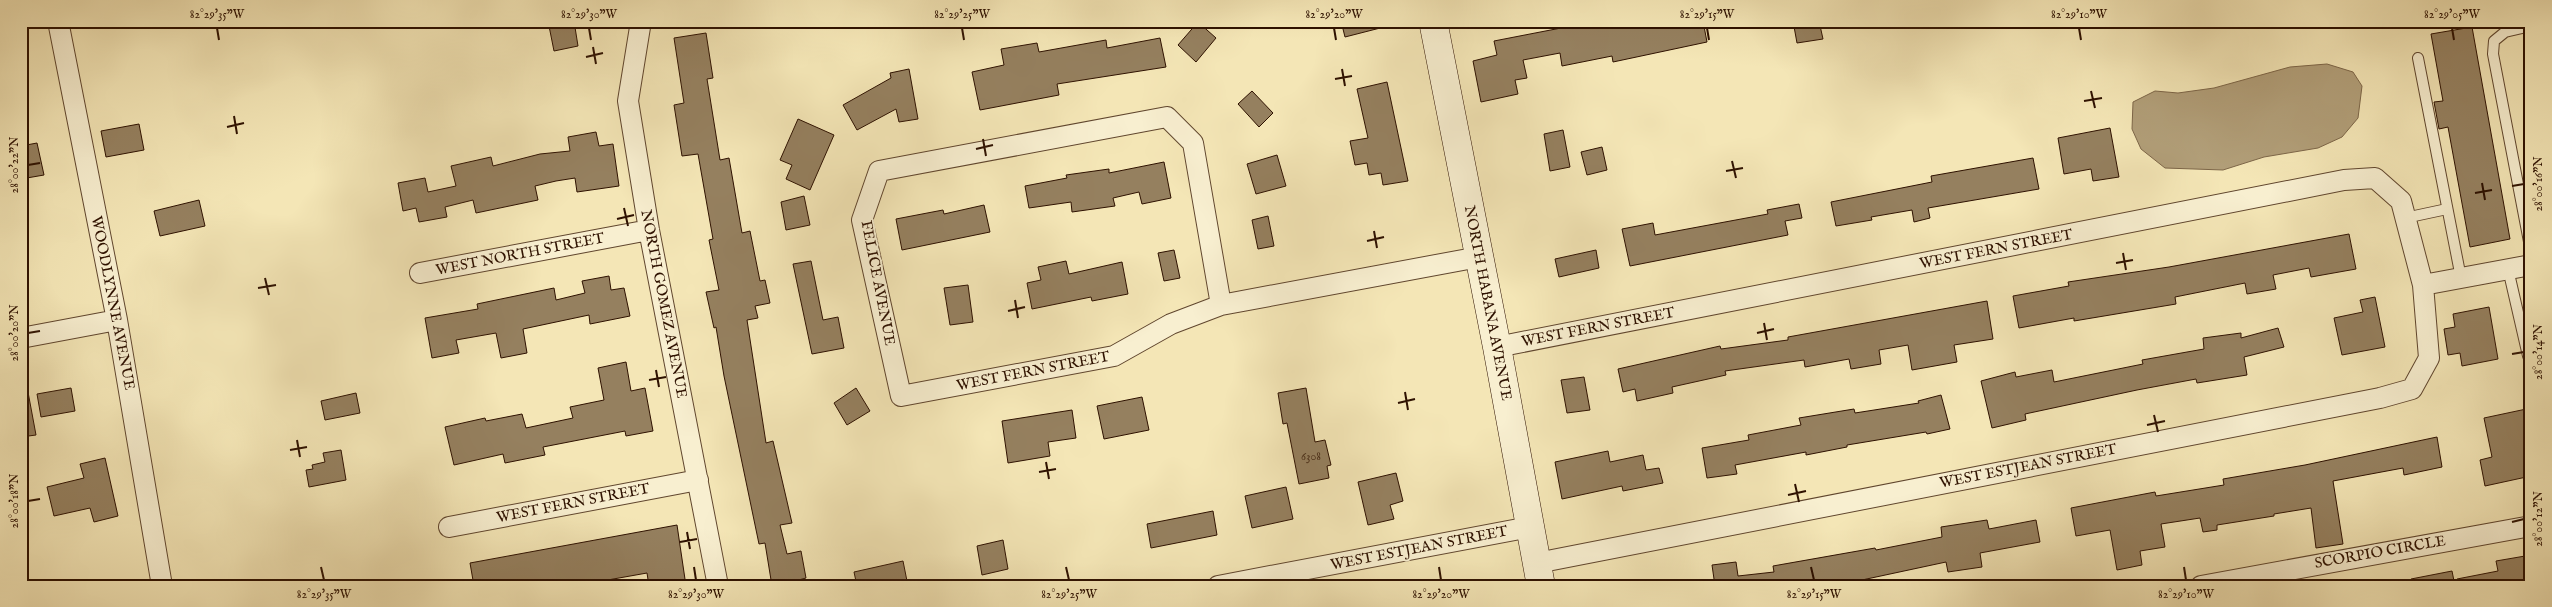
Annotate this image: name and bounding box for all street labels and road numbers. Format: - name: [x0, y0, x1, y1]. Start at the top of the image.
- street label: NORTH HABANA AVENUE: [1460, 204, 1516, 402]
- street label: NORTH GOMEZ AVENUE: [636, 208, 692, 400]
- street label: WOODLYNNE AVENUE: [87, 214, 139, 392]
- street label: FELICE AVENUE: [857, 219, 899, 347]
- street label: WEST FERN STREET: [1918, 225, 2074, 273]
- street label: WEST NORTH STREET: [434, 228, 606, 280]
- street label: WEST FERN STREET: [1520, 303, 1676, 351]
- street label: WEST FERN STREET: [955, 347, 1111, 395]
- street label: WEST ESTJEAN STREET: [1938, 439, 2118, 493]
- street label: WEST FERN STREET: [495, 479, 651, 527]
- street label: WEST ESTJEAN STREET: [1329, 521, 1509, 575]
- street label: SCORPIO CIRCLE: [2313, 531, 2447, 573]

